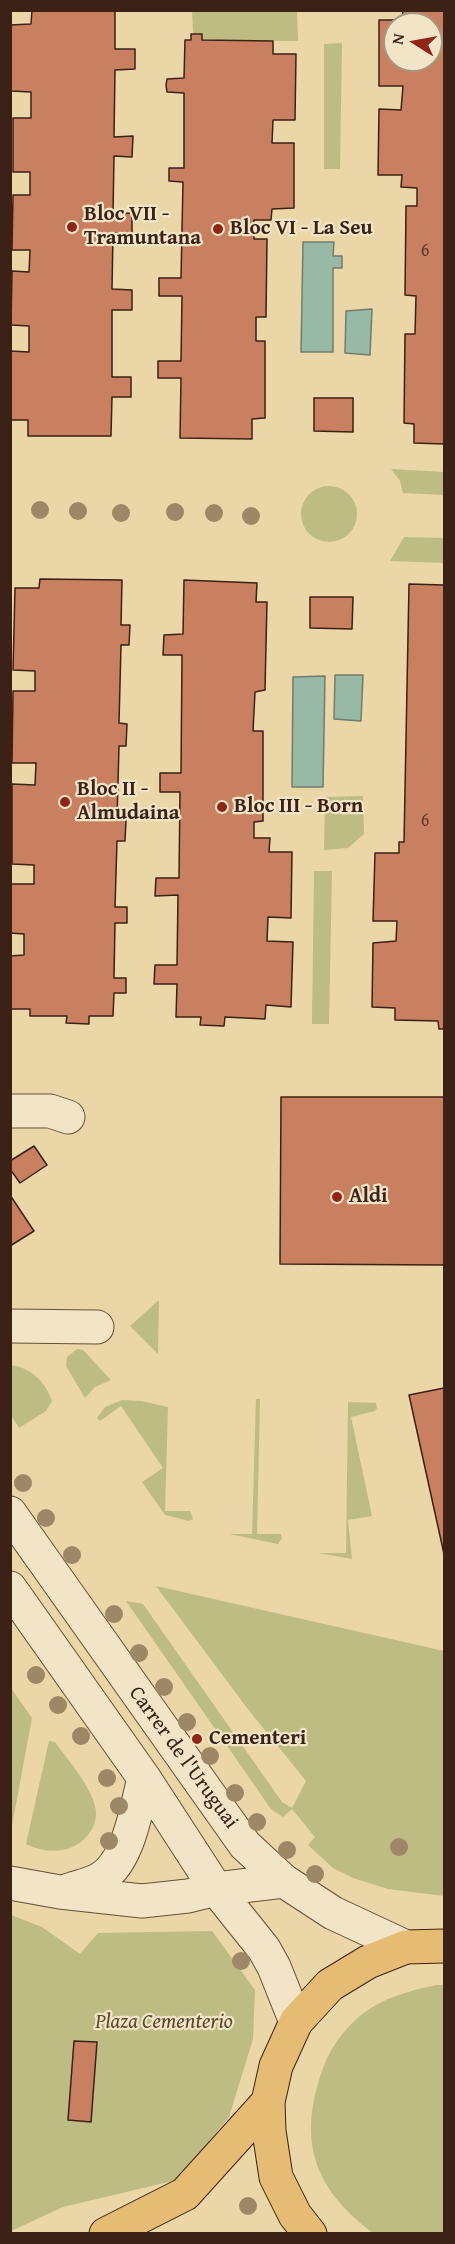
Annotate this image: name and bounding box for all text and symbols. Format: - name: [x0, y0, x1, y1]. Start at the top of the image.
- north arrow: [383, 12, 443, 72]
- text: N: [384, 31, 410, 46]
- place label: Bloc VII - Tramuntana: [84, 202, 201, 252]
- place label: Bloc VI - La Seu: [230, 216, 373, 242]
- marker: Bloc VII - Tramuntana: [65, 220, 79, 234]
- marker: Bloc VI - La Seu: [211, 222, 225, 236]
- house number: 6: [421, 240, 429, 262]
- place label: Bloc II - Almudaina: [77, 777, 179, 827]
- place label: Bloc III - Born: [234, 794, 363, 820]
- marker: Bloc II - Almudaina: [58, 795, 72, 809]
- marker: Bloc III - Born: [215, 800, 229, 814]
- house number: 6: [421, 810, 429, 832]
- place label: Aldi: [349, 1184, 387, 1210]
- marker: Aldi: [330, 1190, 344, 1204]
- street label: Carrer de l'Uruguai: [123, 1682, 243, 1834]
- place label: Cementeri: [209, 1726, 306, 1752]
- marker: Cementeri: [190, 1732, 204, 1746]
- park label: Plaza Cementerio: [95, 2010, 233, 2036]

